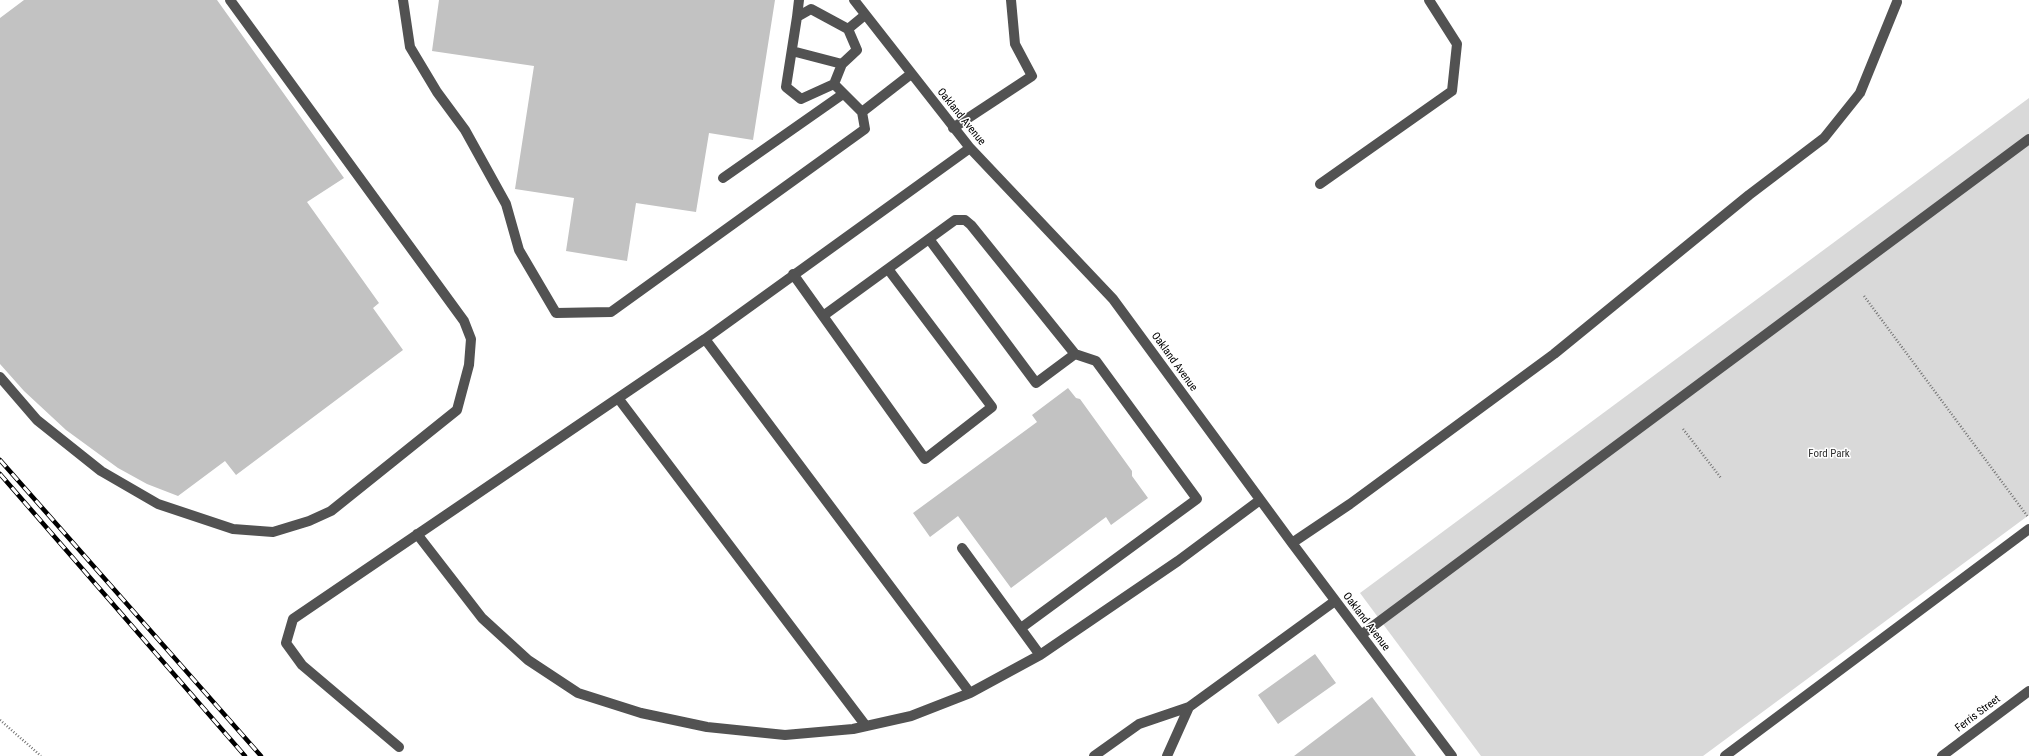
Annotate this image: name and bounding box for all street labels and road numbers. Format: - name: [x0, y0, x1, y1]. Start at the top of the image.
- street label: Oakland Avenue: [934, 86, 988, 148]
- street label: Oakland Avenue: [1148, 330, 1200, 394]
- street label: Oakland Avenue: [1340, 590, 1392, 654]
- street label: Ferris Street: [1953, 693, 2003, 735]

